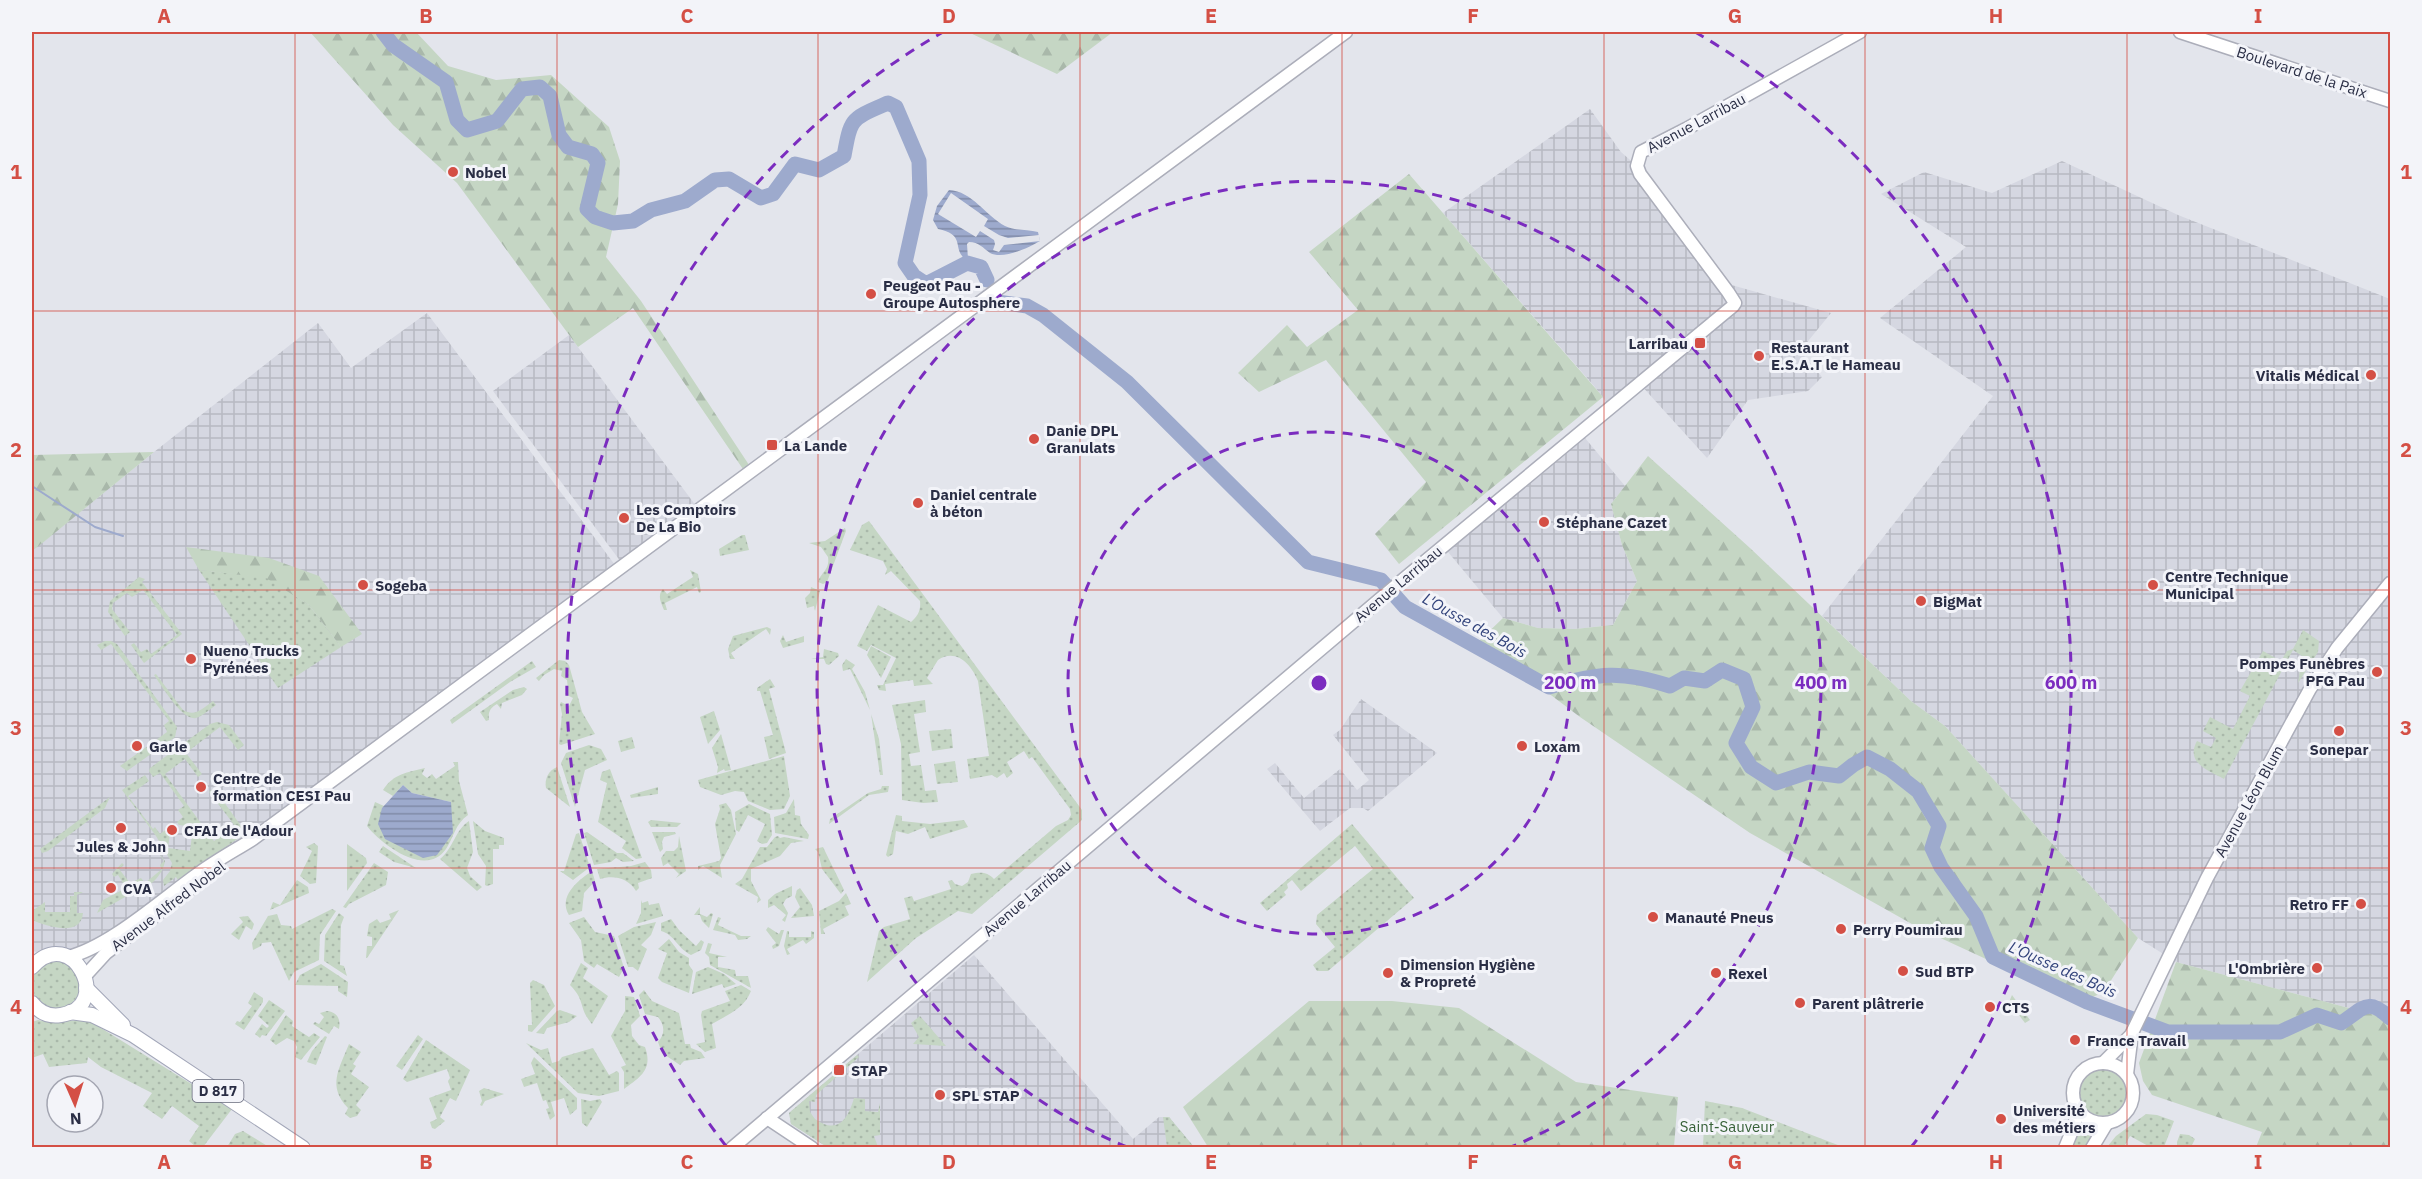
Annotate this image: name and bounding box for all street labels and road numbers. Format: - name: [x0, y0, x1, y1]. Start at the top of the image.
- street label: Boulevard de la Paix: [2234, 42, 2370, 102]
- street label: Avenue Larribau: [1643, 89, 1749, 157]
- street label: Avenue Larribau: [1350, 542, 1446, 626]
- street label: Avenue Léon Blum: [2210, 742, 2288, 860]
- street label: Avenue Larribau: [979, 856, 1075, 940]
- street label: Avenue Alfred Nobel: [107, 857, 229, 955]
- road number: D 817: [192, 1080, 244, 1102]

